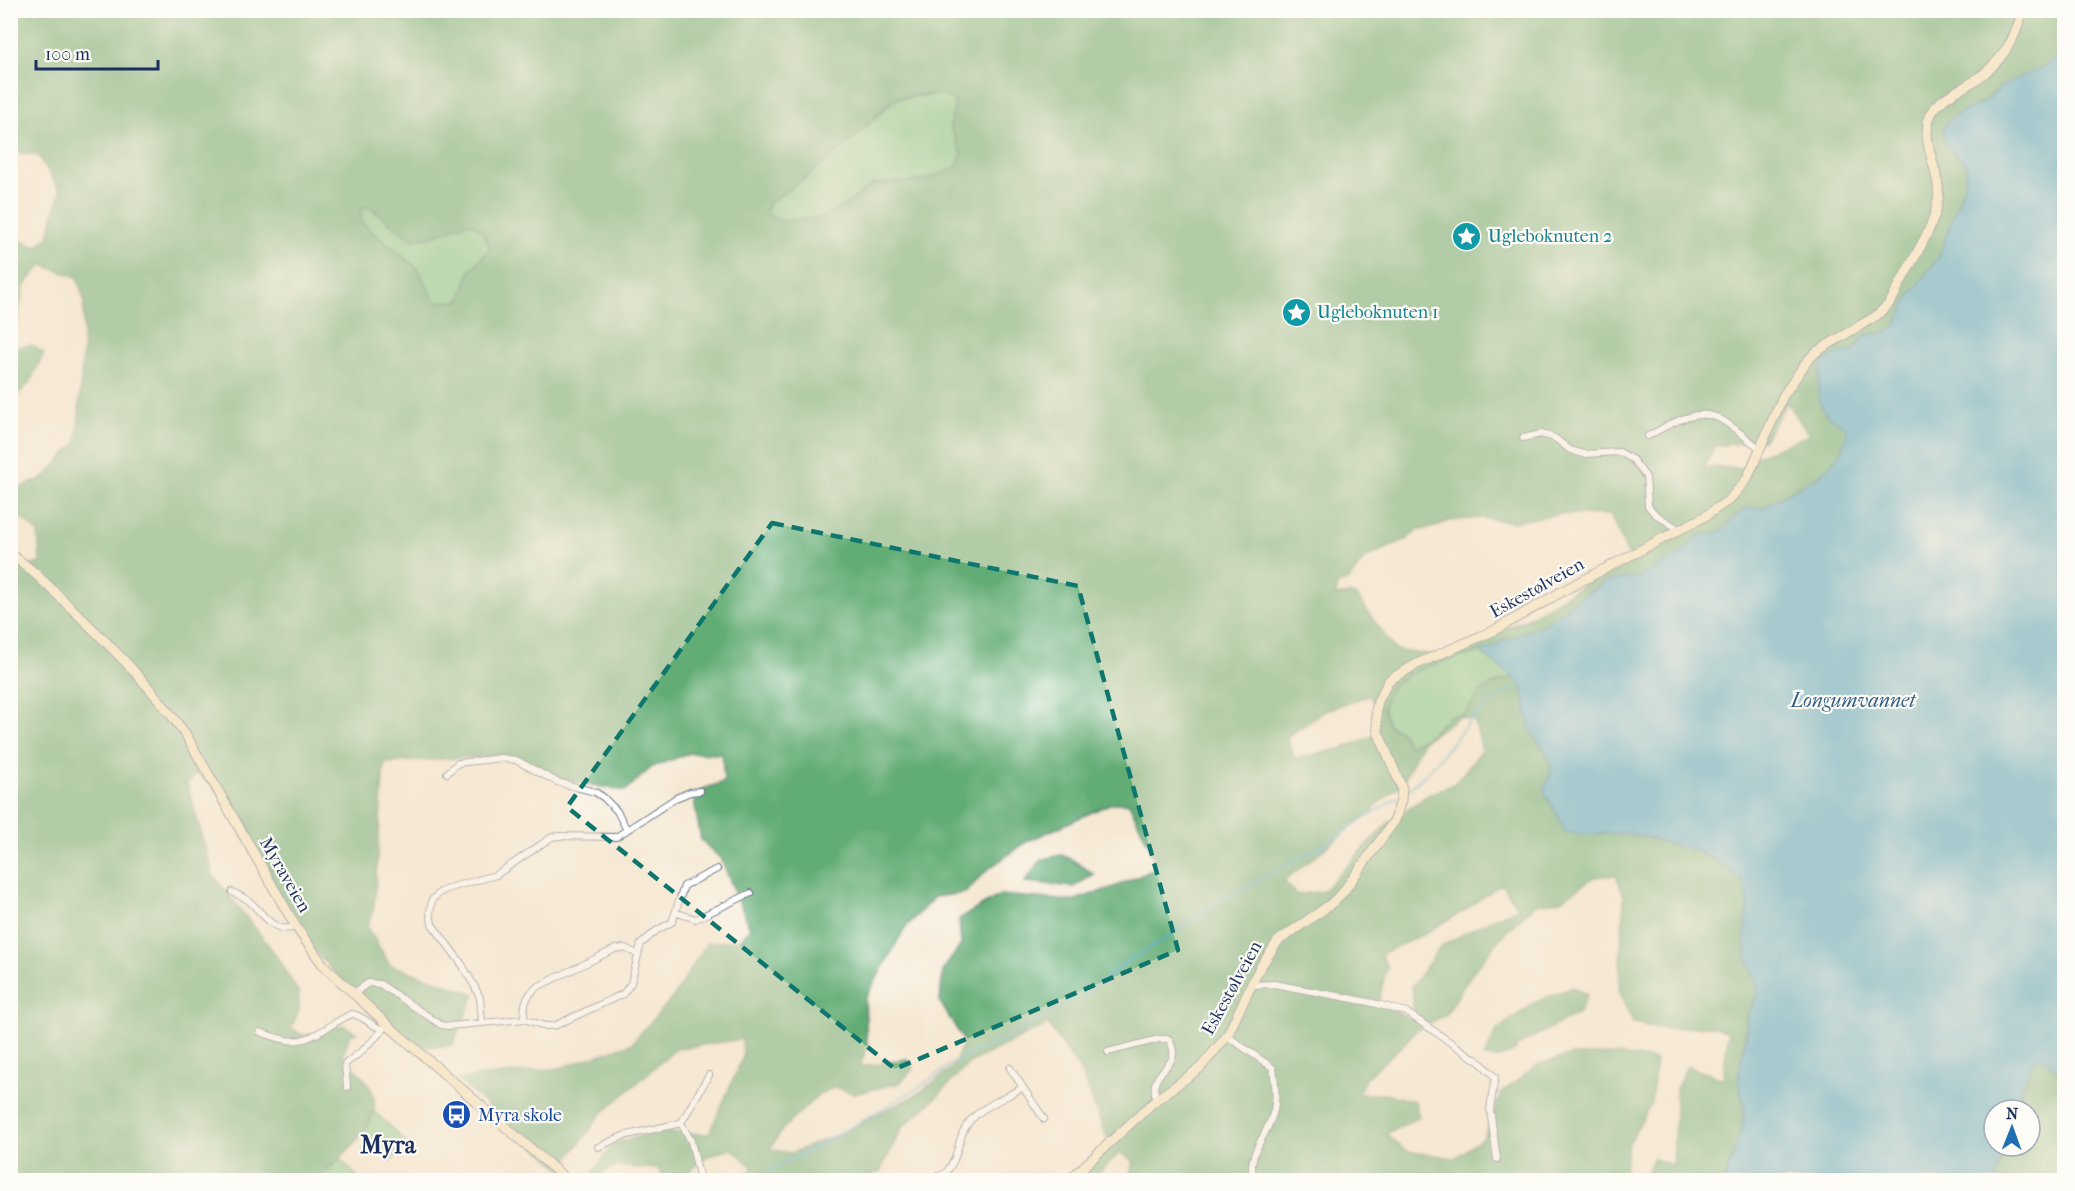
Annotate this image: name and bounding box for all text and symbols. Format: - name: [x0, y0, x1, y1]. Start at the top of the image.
- scale bar: [36, 33, 158, 71]
- text: 100 m: [45, 44, 90, 65]
- place icon: Ugleboknuten 2: [1451, 220, 1483, 252]
- place label: Ugleboknuten 2: [1488, 226, 1612, 247]
- place icon: Ugleboknuten 1: [1280, 296, 1312, 328]
- place label: Ugleboknuten 1: [1317, 302, 1439, 323]
- street label: Eskestølveien: [1486, 553, 1588, 622]
- water label: Longumvannet: [1789, 689, 1917, 712]
- street label: Myraveien: [255, 834, 315, 917]
- street label: Eskestølveien: [1198, 937, 1267, 1039]
- north arrow: [1982, 1098, 2042, 1158]
- bus stop icon: Myra skole: [441, 1099, 473, 1131]
- text: N: [2006, 1104, 2019, 1123]
- place label: Myra skole: [478, 1105, 562, 1126]
- district label: Myra: [360, 1131, 417, 1159]

